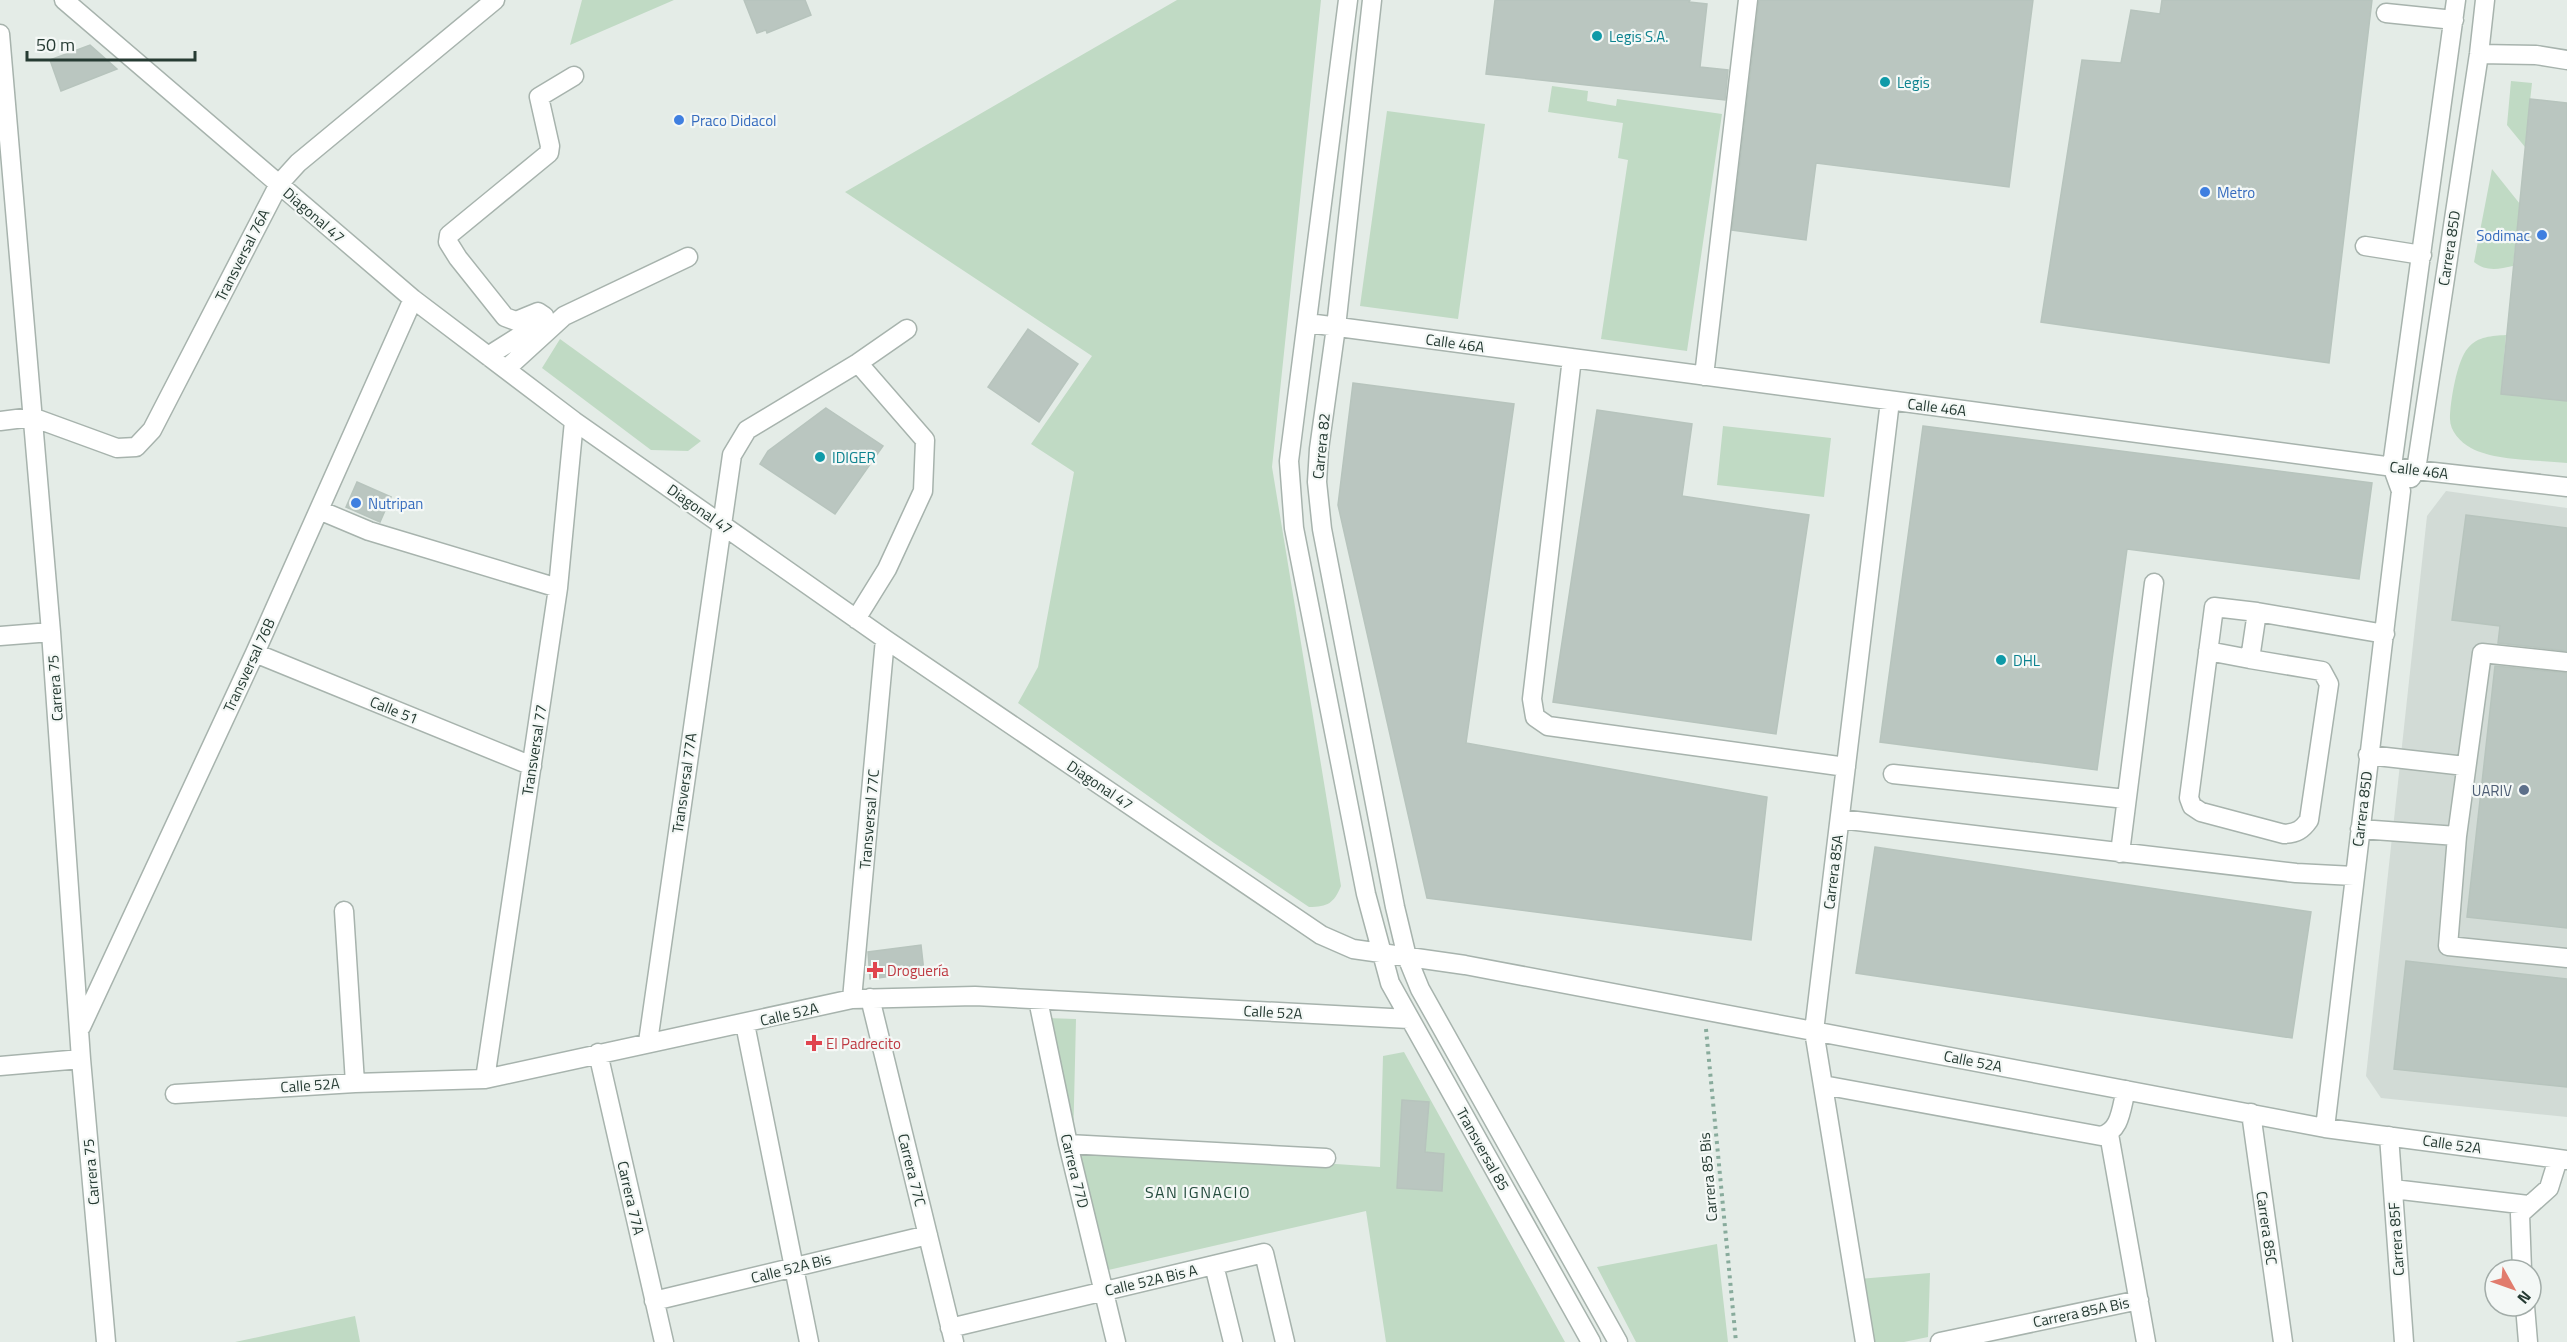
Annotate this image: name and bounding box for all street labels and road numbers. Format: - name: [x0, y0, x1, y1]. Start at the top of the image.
- street label: Diagonal 47: [278, 182, 350, 248]
- street label: Transversal 76A: [209, 205, 275, 305]
- street label: Carrera 85D: [2432, 209, 2466, 287]
- street label: Calle 46A: [1424, 327, 1486, 359]
- street label: Calle 46A: [1906, 392, 1968, 422]
- street label: Carrera 82: [1306, 412, 1336, 480]
- street label: Calle 46A: [2388, 455, 2450, 485]
- street label: Diagonal 47: [663, 478, 737, 540]
- street label: Transversal 76B: [217, 614, 281, 716]
- street label: Carrera 75: [41, 654, 69, 722]
- street label: Calle 51: [366, 690, 422, 730]
- street label: Transversal 77: [515, 703, 553, 797]
- street label: Transversal 77A: [666, 731, 702, 835]
- street label: Diagonal 47: [1062, 754, 1138, 816]
- street label: Transversal 77C: [853, 768, 885, 870]
- street label: Carrera 85D: [2346, 770, 2378, 848]
- street label: Carrera 85A: [1817, 833, 1849, 911]
- street label: Calle 52A: [758, 996, 820, 1032]
- street label: Calle 52A: [1243, 999, 1303, 1025]
- street label: Calle 52A: [1942, 1044, 2004, 1078]
- street label: Calle 52A: [280, 1071, 340, 1099]
- street label: Transversal 85: [1451, 1103, 1515, 1195]
- street label: Calle 52A: [2421, 1128, 2483, 1160]
- street label: Carrera 77C: [892, 1131, 932, 1209]
- street label: Carrera 77D: [1055, 1131, 1095, 1211]
- street label: Carrera 85 Bis: [1693, 1132, 1723, 1222]
- street label: Carrera 75: [77, 1138, 105, 1206]
- street label: Carrera 77A: [611, 1159, 651, 1237]
- street label: Carrera 85C: [2250, 1190, 2284, 1266]
- street label: Carrera 85F: [2382, 1201, 2410, 1277]
- street label: Calle 52A Bis: [748, 1247, 834, 1289]
- street label: Calle 52A Bis A: [1102, 1258, 1200, 1302]
- street label: Carrera 85A Bis: [2031, 1291, 2131, 1333]

